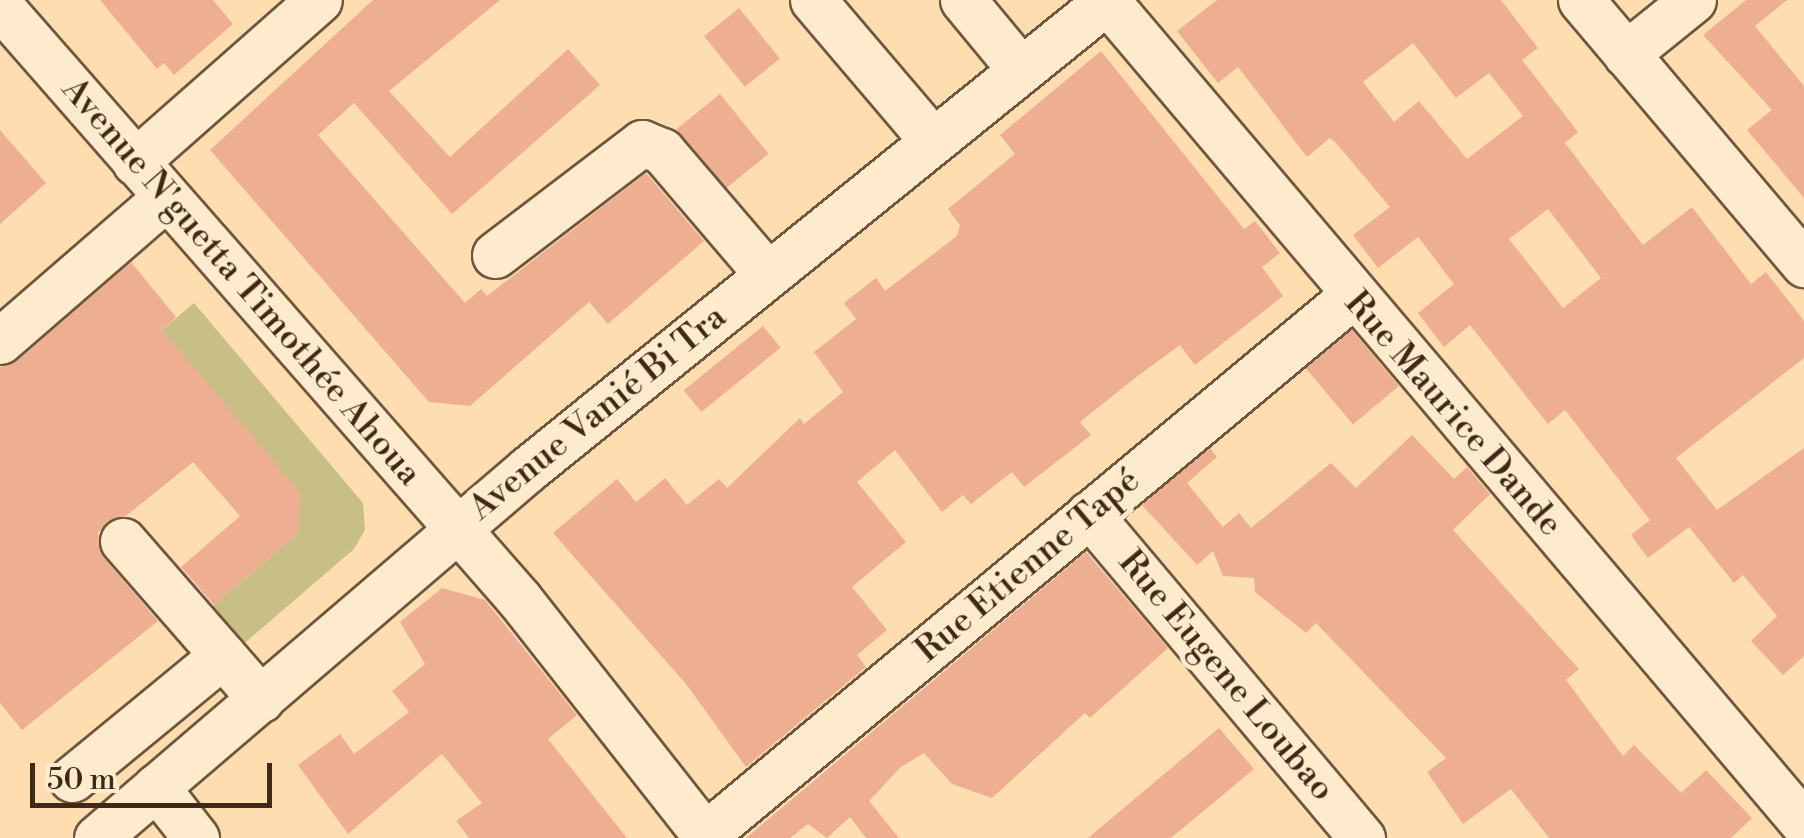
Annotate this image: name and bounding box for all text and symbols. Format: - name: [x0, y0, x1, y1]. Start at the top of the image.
- street label: Avenue N'guetta Timothée Ahoua: [52, 69, 430, 495]
- street label: Rue Maurice Dande: [1335, 283, 1571, 545]
- street label: Avenue Vanié Bi Tra: [461, 296, 735, 530]
- street label: Rue Etienne Tapé: [907, 460, 1149, 672]
- street label: Rue Eugene Loubao: [1109, 542, 1343, 810]
- scale bar: [35, 743, 278, 805]
- text: 50 m: [47, 761, 116, 799]

